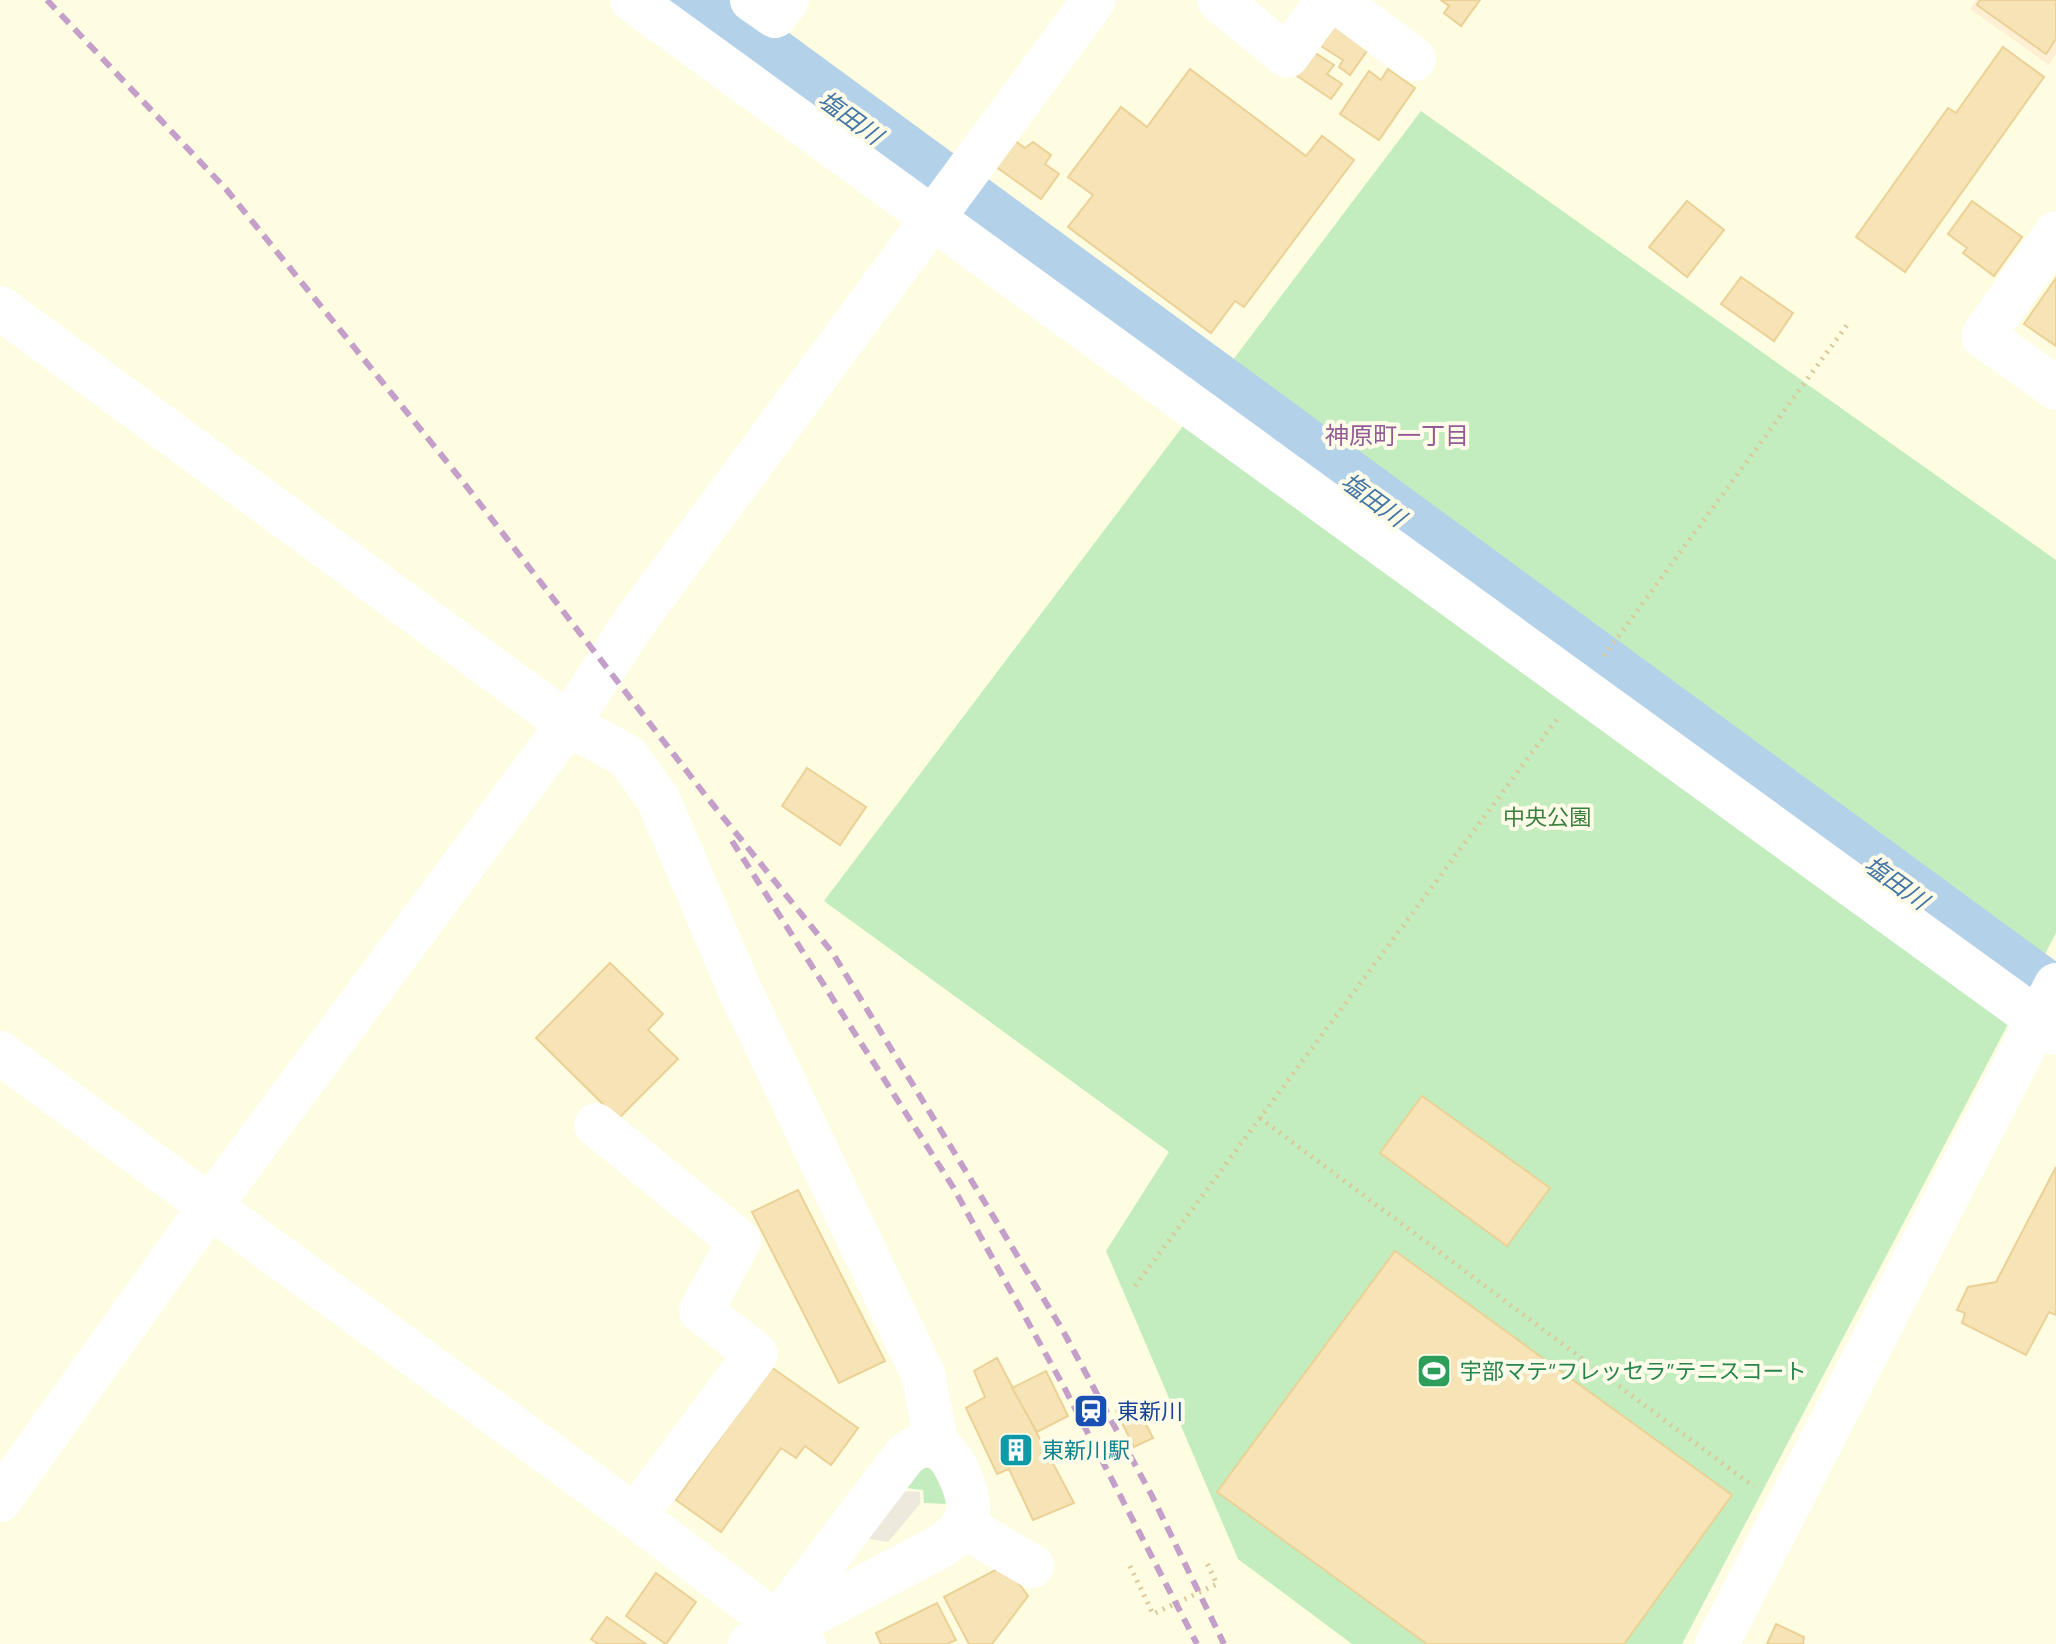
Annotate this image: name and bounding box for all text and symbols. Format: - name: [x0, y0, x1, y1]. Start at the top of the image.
- water label: 塩田川: [811, 81, 893, 155]
- district label: 神原町一丁目: [1325, 417, 1469, 453]
- water label: 塩田川: [1334, 463, 1416, 537]
- park label: 中央公園: [1503, 800, 1591, 834]
- water label: 塩田川: [1857, 846, 1939, 920]
- sports icon: 宇部マテ“フレッセラ”テニスコート: [1415, 1352, 1453, 1390]
- place label: 宇部マテ“フレッセラ”テニスコート: [1460, 1354, 1807, 1388]
- station icon: 東新川: [1072, 1392, 1110, 1430]
- place label: 東新川: [1117, 1394, 1183, 1428]
- building icon: 東新川駅: [997, 1431, 1035, 1469]
- place label: 東新川駅: [1042, 1433, 1130, 1467]

